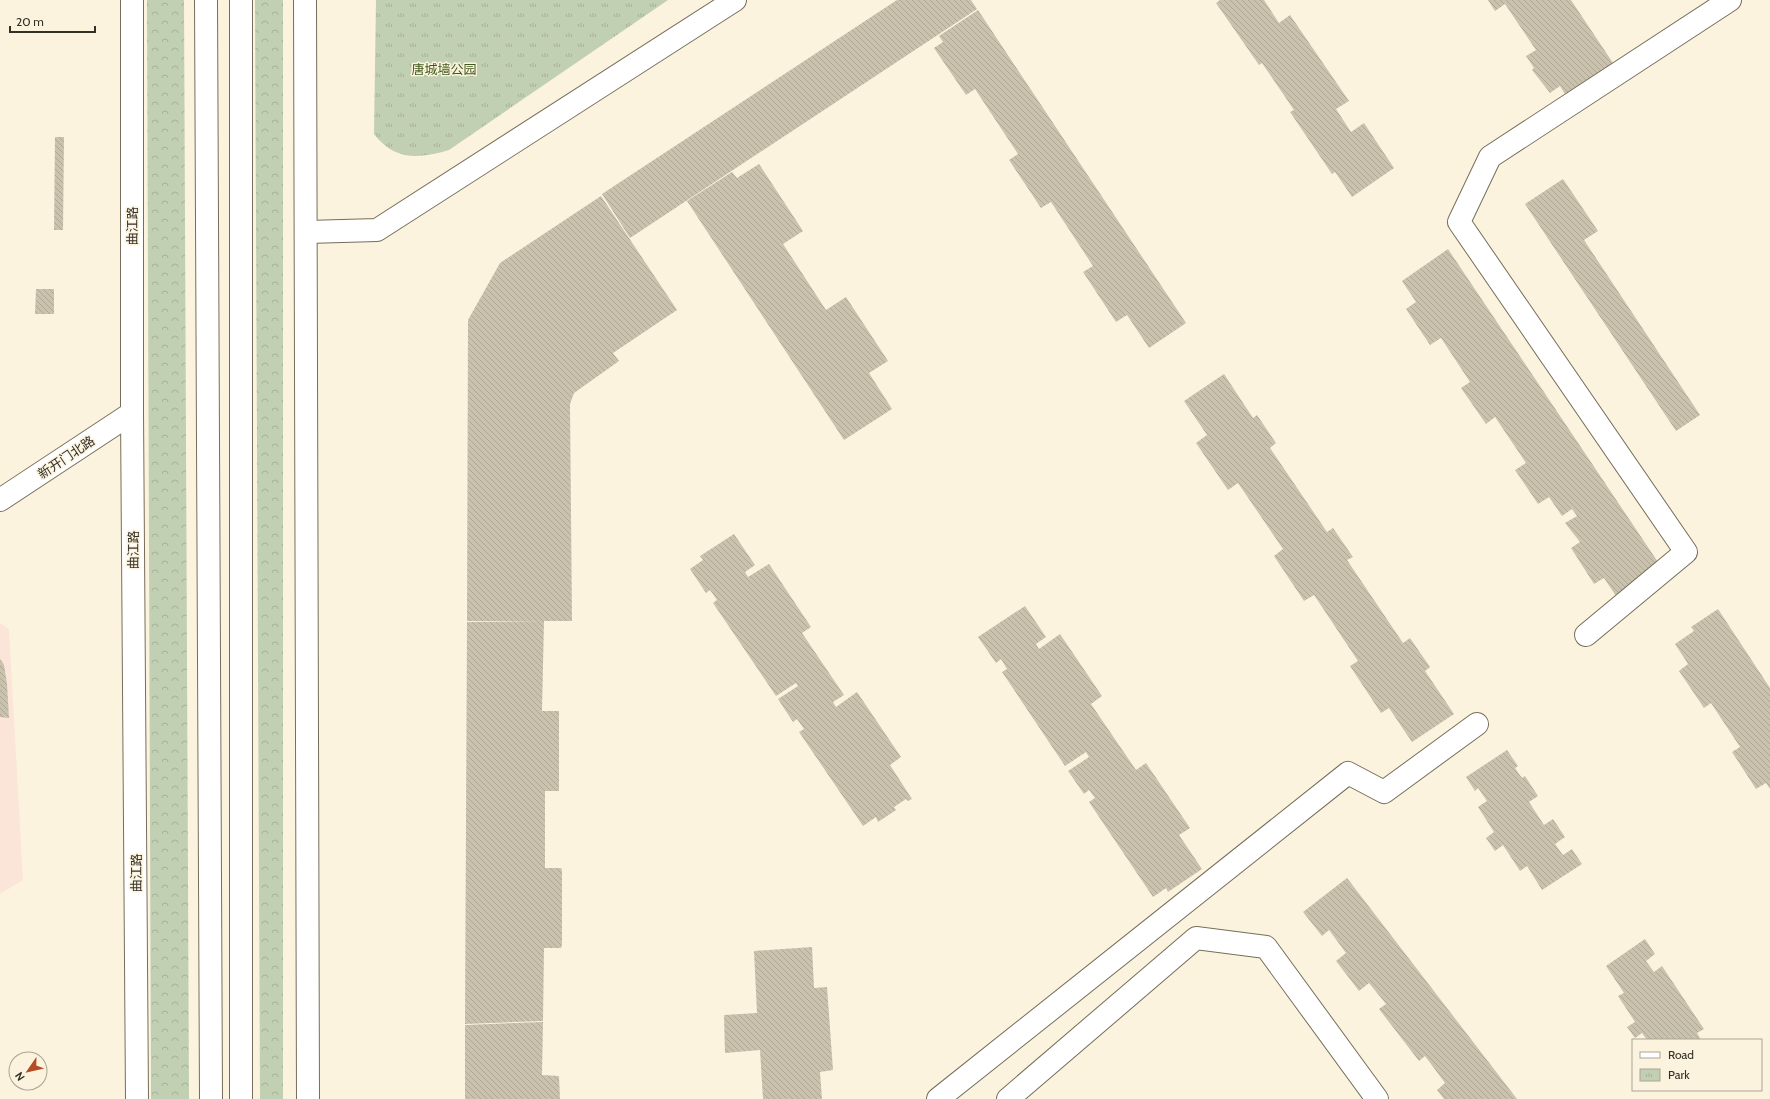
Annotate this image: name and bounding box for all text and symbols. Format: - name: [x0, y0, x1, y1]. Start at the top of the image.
- scale bar: [10, 8, 95, 34]
- text: 20 m: [16, 14, 44, 29]
- park label: 唐城墙公园: [411, 61, 477, 77]
- street label: 曲江路: [124, 206, 140, 246]
- street label: 新开门北路: [35, 432, 97, 482]
- street label: 曲江路: [125, 530, 141, 570]
- street label: 曲江路: [128, 853, 144, 893]
- legend: [1632, 1039, 1762, 1091]
- text: Road: [1668, 1047, 1694, 1062]
- north arrow: [8, 1051, 48, 1091]
- text: Park: [1668, 1067, 1690, 1082]
- text: N: [12, 1069, 28, 1084]

